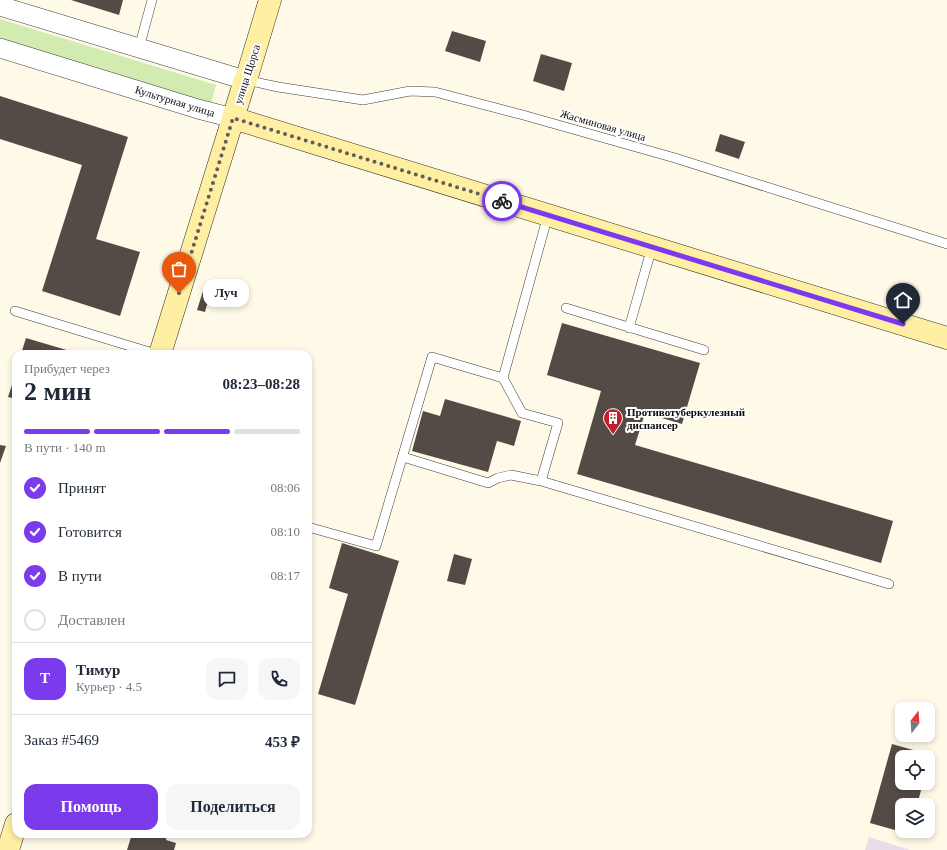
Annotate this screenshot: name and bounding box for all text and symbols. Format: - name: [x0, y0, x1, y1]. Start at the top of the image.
- street label: улица Щорса: [232, 43, 262, 105]
- street label: Культурная улица: [134, 83, 217, 119]
- street label: Жасминовая улица: [559, 107, 647, 143]
- courier: [482, 181, 522, 221]
- icon: bike: [491, 190, 513, 212]
- pin: [162, 252, 196, 293]
- icon: bag: [168, 258, 190, 280]
- callout: Луч: [203, 279, 249, 307]
- pin: [886, 283, 920, 324]
- text: Луч: [214, 285, 238, 300]
- icon: home: [892, 289, 914, 311]
- text: Прибудет через: [24, 361, 110, 376]
- text: 08:23–08:28: [223, 376, 300, 392]
- text: 2 мин: [24, 377, 91, 406]
- place label: Противотуберкулезный диспансер: [627, 406, 746, 431]
- building icon: Противотуберкулезный диспансер: [602, 407, 624, 435]
- text: В пути · 140 m: [24, 440, 106, 455]
- icon: check: [24, 477, 46, 499]
- text: Принят: [58, 480, 106, 496]
- text: 08:06: [270, 480, 300, 495]
- icon: check: [24, 521, 46, 543]
- text: Готовится: [58, 524, 122, 540]
- text: 08:10: [270, 524, 300, 539]
- icon: check: [24, 565, 46, 587]
- text: В пути: [58, 568, 102, 584]
- text: 08:17: [270, 568, 300, 583]
- text: Доставлен: [58, 612, 125, 628]
- button: chat: [206, 658, 248, 700]
- button: phone: [258, 658, 300, 700]
- text: Тимур: [76, 662, 120, 678]
- text: Т: [40, 670, 50, 686]
- text: Курьер · 4.5: [76, 679, 142, 694]
- north arrow: [895, 702, 935, 742]
- map controls: [895, 702, 935, 838]
- text: Заказ #5469: [24, 732, 99, 748]
- text: 453 ₽: [265, 734, 300, 750]
- button: locate: [895, 750, 935, 790]
- button: Помощь: [24, 784, 158, 830]
- button: Поделиться: [166, 784, 300, 830]
- button: layers: [895, 798, 935, 838]

